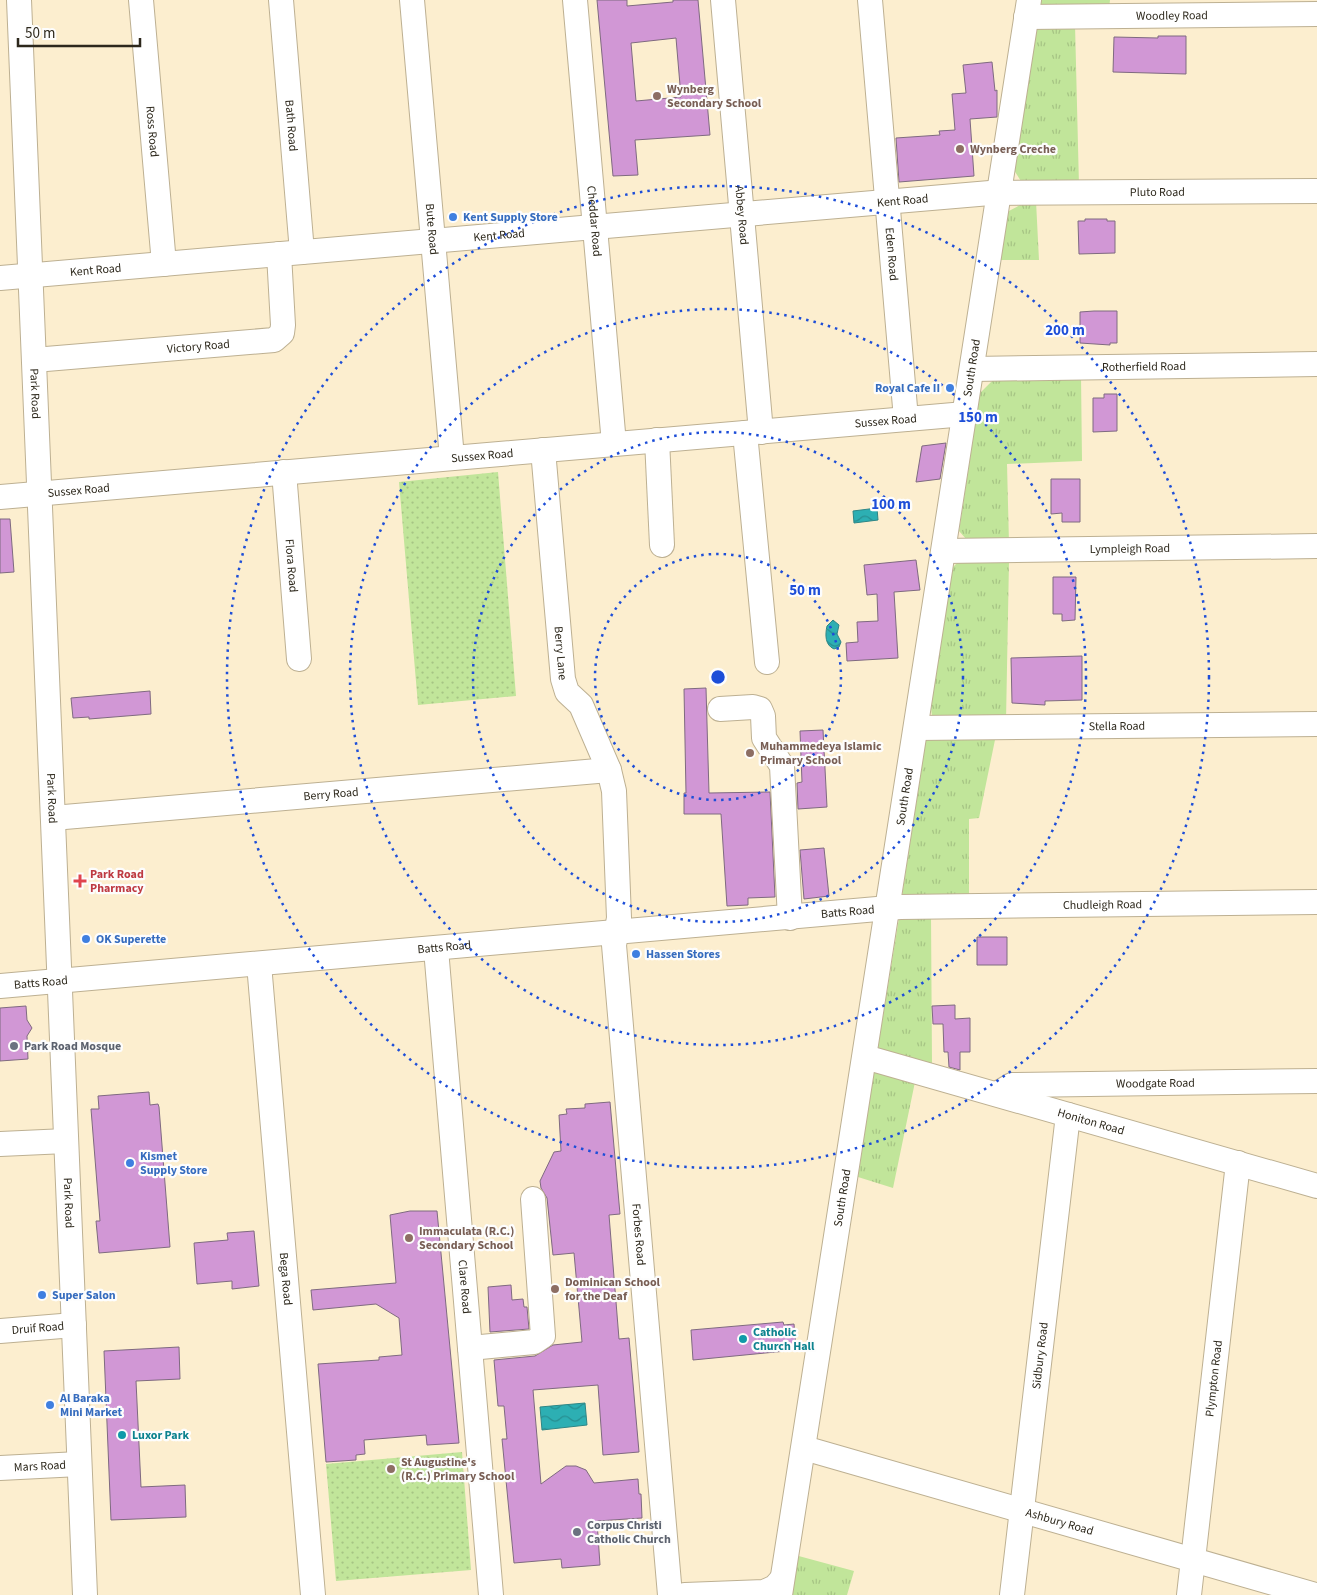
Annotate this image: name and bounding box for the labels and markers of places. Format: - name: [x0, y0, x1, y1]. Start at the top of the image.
- place label: Wynberg Secondary School: [667, 81, 762, 112]
- marker: Wynberg Secondary School: [651, 90, 663, 102]
- place label: Wynberg Creche: [970, 141, 1056, 158]
- marker: Wynberg Creche: [954, 143, 966, 155]
- place label: Kent Supply Store: [463, 209, 558, 226]
- marker: Kent Supply Store: [447, 211, 459, 223]
- place label: Royal Cafe II: [875, 380, 940, 397]
- marker: Royal Cafe II: [944, 382, 956, 394]
- centre of rings: [709, 668, 727, 686]
- place label: Muhammedeya Islamic Primary School: [760, 738, 882, 769]
- marker: Muhammedeya Islamic Primary School: [744, 747, 756, 759]
- place label: Park Road Pharmacy: [90, 866, 144, 897]
- marker: Park Road Pharmacy: [74, 875, 86, 887]
- place label: OK Superette: [96, 931, 166, 948]
- marker: OK Superette: [80, 933, 92, 945]
- place label: Hassen Stores: [646, 946, 720, 963]
- marker: Hassen Stores: [630, 948, 642, 960]
- place label: Park Road Mosque: [24, 1038, 121, 1055]
- marker: Park Road Mosque: [8, 1040, 20, 1052]
- place label: Kismet Supply Store: [140, 1148, 208, 1179]
- marker: Kismet Supply Store: [124, 1157, 136, 1169]
- place label: Immaculata (R.C.) Secondary School: [419, 1223, 514, 1254]
- marker: Immaculata (R.C.) Secondary School: [403, 1232, 415, 1244]
- place label: Dominican School for the Deaf: [565, 1274, 661, 1305]
- marker: Dominican School for the Deaf: [549, 1283, 561, 1295]
- place label: Super Salon: [52, 1287, 116, 1304]
- marker: Super Salon: [36, 1289, 48, 1301]
- place label: Catholic Church Hall: [753, 1324, 815, 1355]
- marker: Catholic Church Hall: [737, 1333, 749, 1345]
- place label: Al Baraka Mini Market: [59, 1390, 123, 1421]
- marker: Al Baraka Mini Market: [44, 1399, 56, 1411]
- place label: Luxor Park: [132, 1427, 189, 1444]
- marker: Luxor Park: [116, 1429, 128, 1441]
- place label: St Augustine's (R.C.) Primary School: [401, 1454, 515, 1485]
- marker: St Augustine's (R.C.) Primary School: [385, 1463, 397, 1475]
- place label: Corpus Christi Catholic Church: [587, 1517, 671, 1548]
- marker: Corpus Christi Catholic Church: [571, 1526, 583, 1538]

